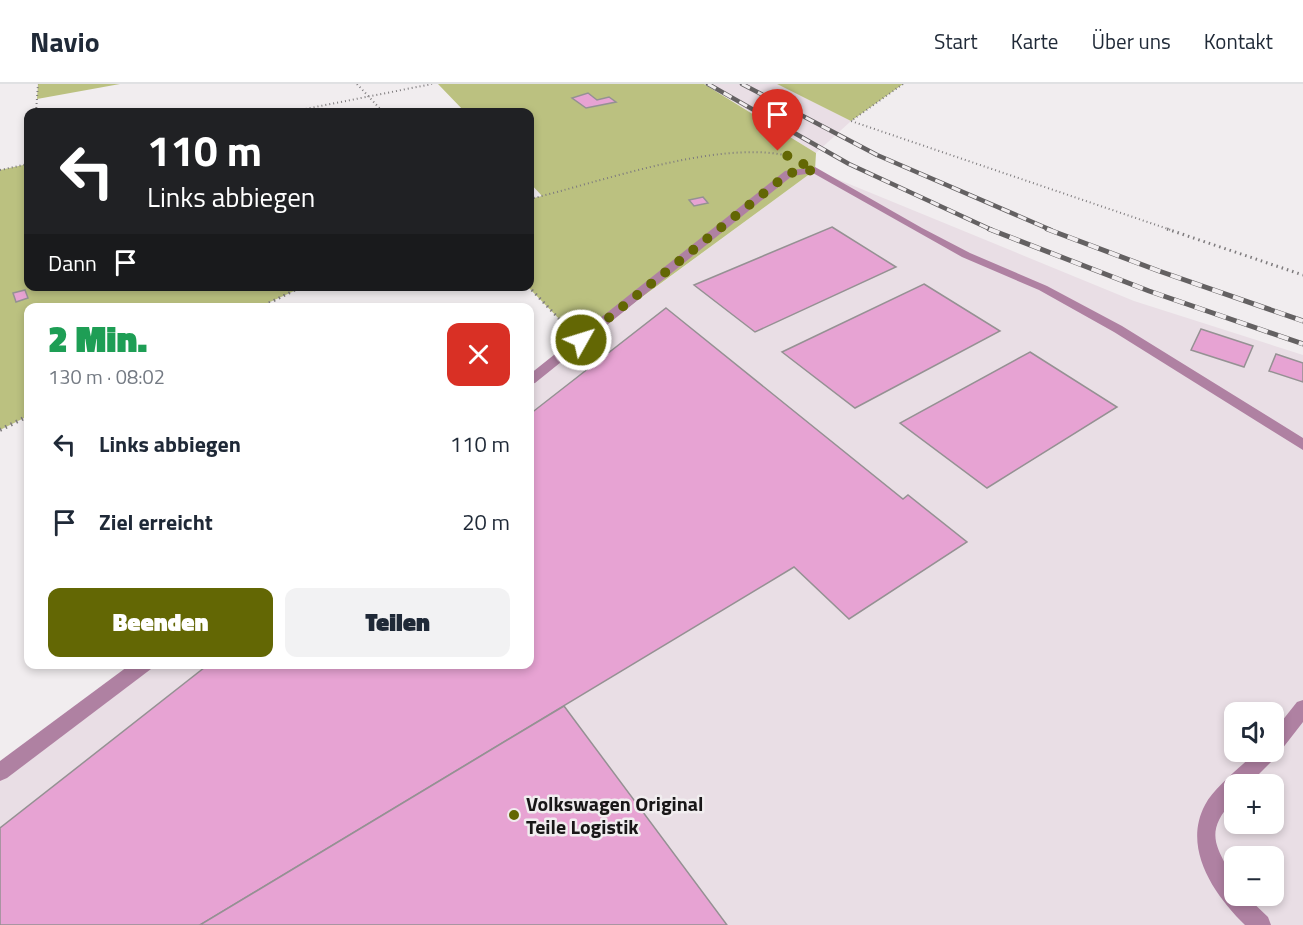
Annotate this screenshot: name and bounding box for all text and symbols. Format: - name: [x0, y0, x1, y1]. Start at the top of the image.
- text: Navio: [30, 20, 100, 63]
- text: Start: [934, 25, 978, 57]
- text: Karte: [1011, 25, 1058, 57]
- text: Über uns: [1091, 25, 1171, 57]
- text: Kontakt: [1204, 25, 1273, 57]
- pin: [752, 89, 803, 151]
- icon: arrive: [761, 98, 794, 131]
- text: 110 m: [147, 118, 262, 182]
- icon: left: [48, 132, 126, 210]
- text: Links abbiegen: [147, 176, 315, 217]
- text: Dann: [48, 246, 97, 280]
- icon: arrive: [109, 246, 142, 279]
- position arrow: [549, 308, 613, 372]
- text: 2 Min.: [48, 311, 147, 366]
- button: close: [447, 323, 510, 386]
- text: 130 m · 08:02: [48, 361, 165, 392]
- text: Links abbiegen: [99, 427, 241, 461]
- text: 110 m: [450, 427, 510, 461]
- icon: left: [48, 428, 81, 461]
- text: Ziel erreicht: [99, 505, 213, 539]
- text: 20 m: [462, 505, 510, 539]
- icon: arrive: [48, 506, 81, 539]
- button: Beenden: [48, 588, 273, 657]
- button: Teilen: [285, 588, 510, 657]
- map controls: [1224, 702, 1284, 906]
- button: sound: [1224, 702, 1284, 762]
- button: +: [1224, 774, 1284, 834]
- place label: Volkswagen Original Teile Logistik: [526, 788, 703, 842]
- marker: Volkswagen Original Teile Logistik: [507, 808, 521, 822]
- button: −: [1224, 846, 1284, 906]

